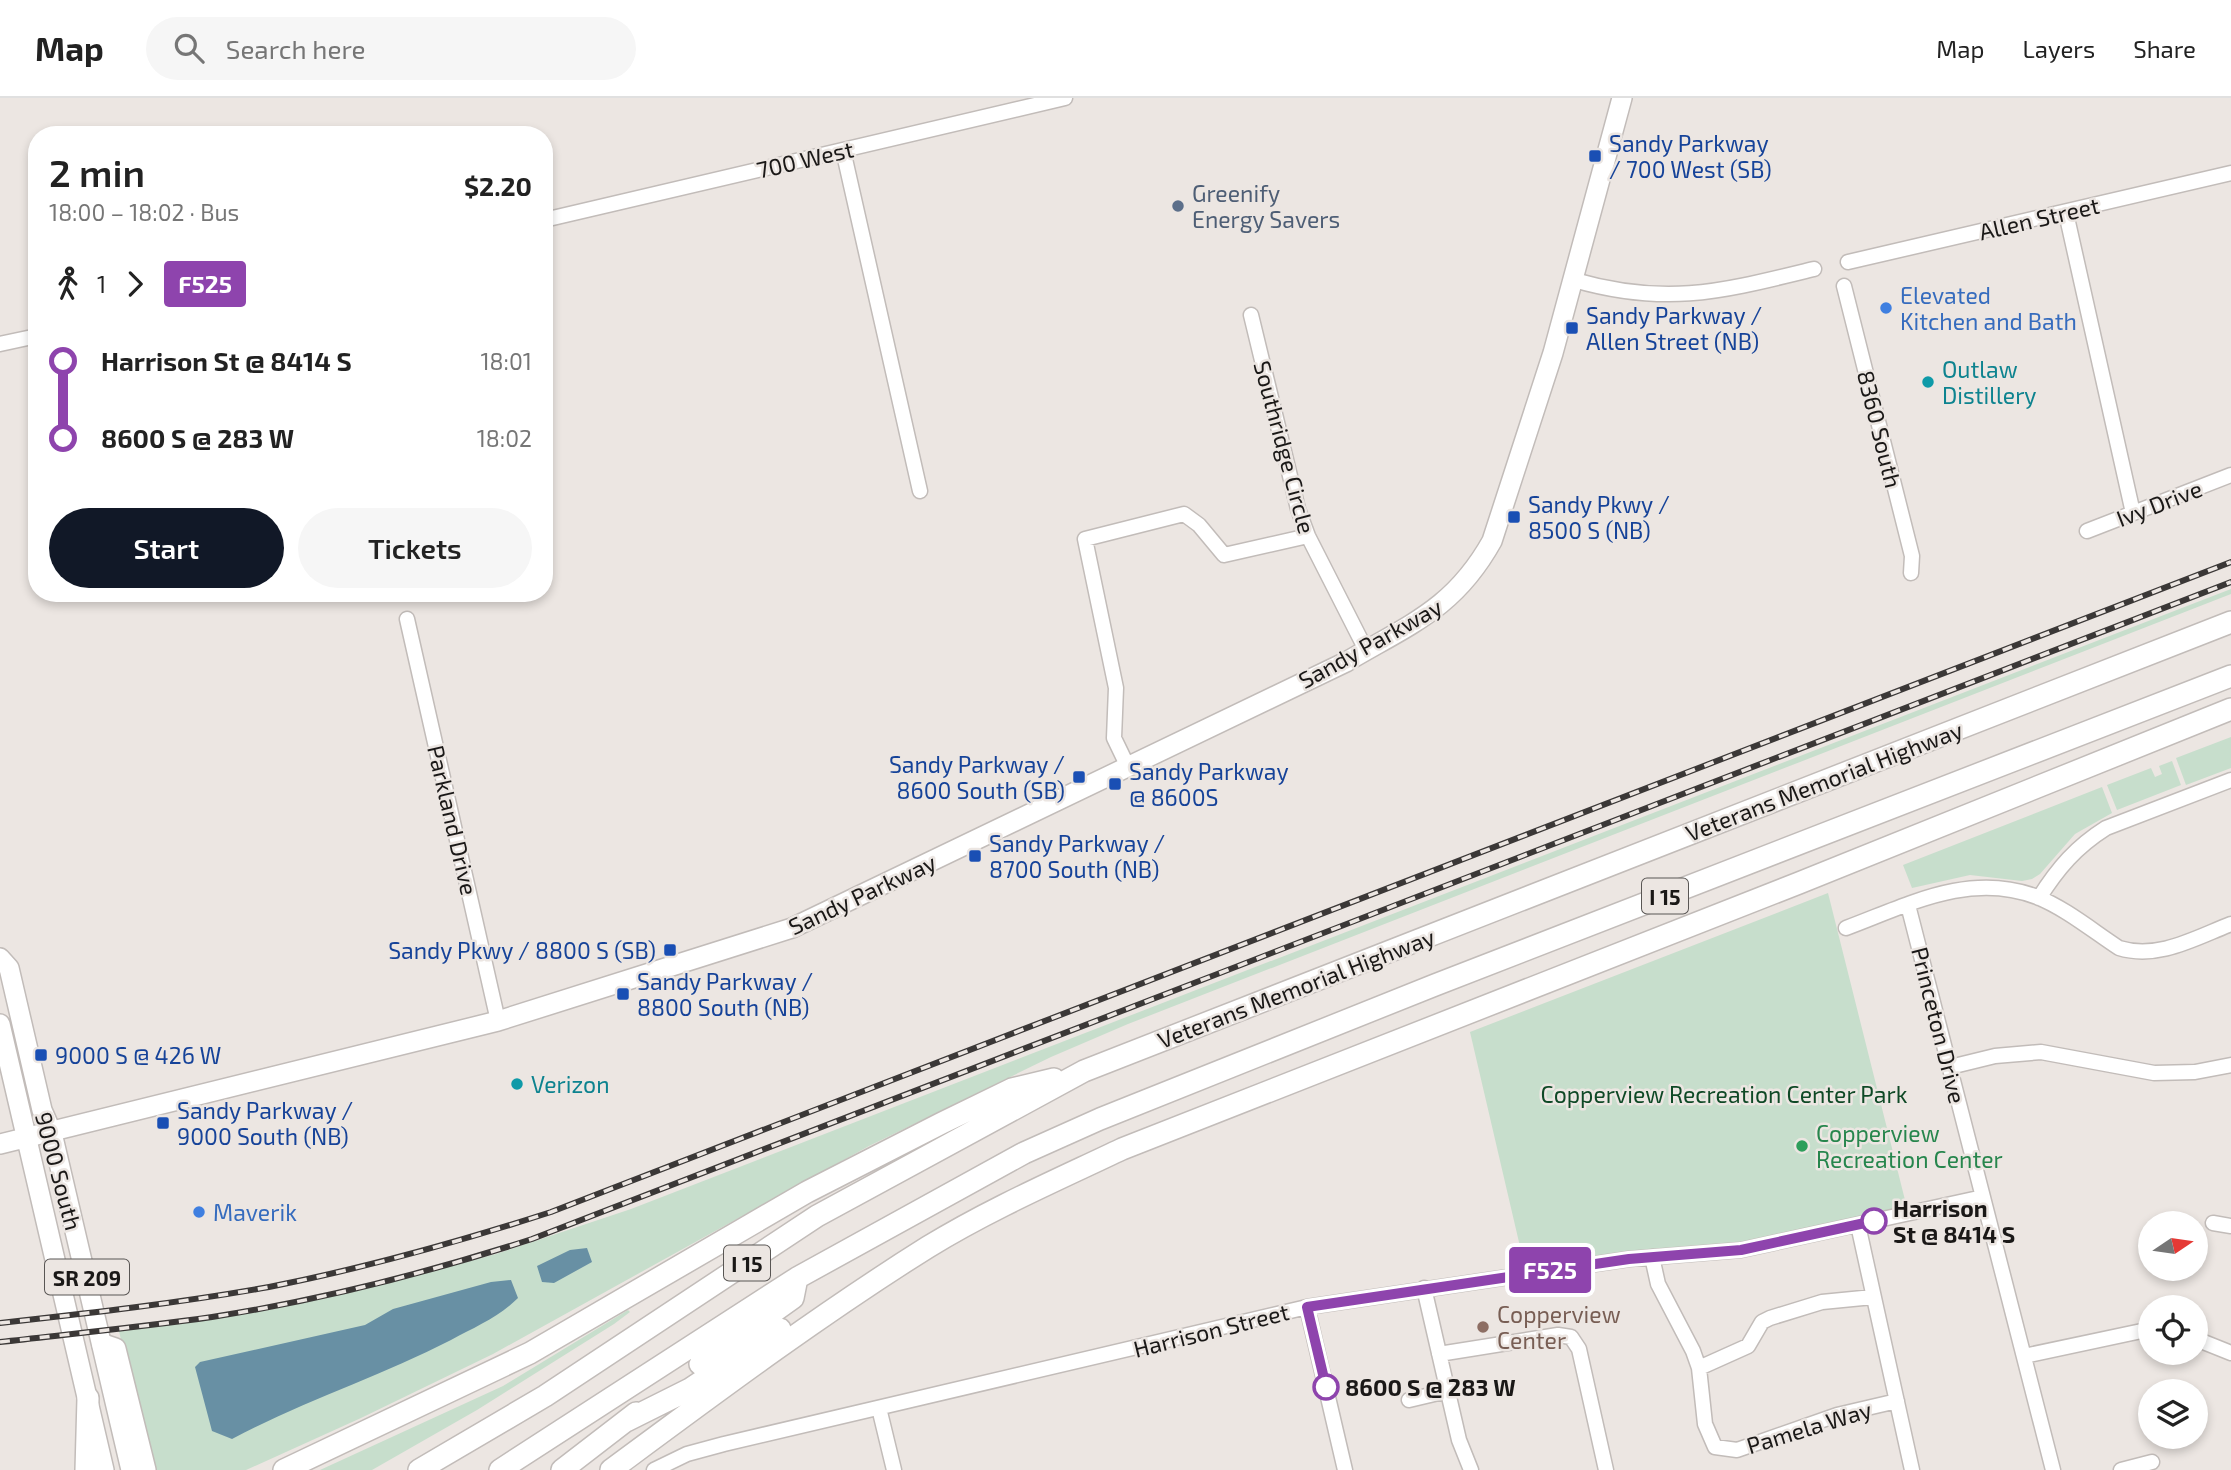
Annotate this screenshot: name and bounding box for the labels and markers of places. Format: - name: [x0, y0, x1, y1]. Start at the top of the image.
- place label: Sandy Parkway / 700 West (SB): [1609, 129, 1772, 183]
- marker: Sandy Parkway / 700 West (SB): [1587, 148, 1603, 164]
- place label: Greenify Energy Savers: [1192, 179, 1340, 233]
- marker: Greenify Energy Savers: [1170, 198, 1186, 214]
- place label: Elevated Kitchen and Bath: [1900, 281, 2077, 335]
- marker: Elevated Kitchen and Bath: [1878, 300, 1894, 316]
- place label: Sandy Parkway / Allen Street (NB): [1586, 301, 1762, 355]
- marker: Sandy Parkway / Allen Street (NB): [1564, 320, 1580, 336]
- place label: Outlaw Distillery: [1942, 355, 2037, 409]
- marker: Outlaw Distillery: [1920, 374, 1936, 390]
- place label: Sandy Pkwy / 8500 S (NB): [1528, 490, 1670, 544]
- marker: Sandy Pkwy / 8500 S (NB): [1506, 509, 1522, 525]
- place label: Sandy Parkway / 8600 South (SB): [889, 750, 1065, 804]
- place label: Sandy Parkway @ 8600S: [1129, 757, 1289, 811]
- marker: Sandy Parkway / 8600 South (SB): [1071, 769, 1087, 785]
- marker: Sandy Parkway @ 8600S: [1107, 776, 1123, 792]
- place label: Sandy Parkway / 8700 South (NB): [989, 829, 1165, 883]
- marker: Sandy Parkway / 8700 South (NB): [967, 848, 983, 864]
- place label: Sandy Pkwy / 8800 S (SB): [388, 936, 656, 964]
- marker: Sandy Pkwy / 8800 S (SB): [662, 942, 678, 958]
- place label: Sandy Parkway / 8800 South (NB): [637, 967, 813, 1021]
- marker: Sandy Parkway / 8800 South (NB): [615, 986, 631, 1002]
- place label: 9000 S @ 426 W: [55, 1041, 222, 1069]
- marker: 9000 S @ 426 W: [33, 1047, 49, 1063]
- place label: Verizon: [531, 1070, 610, 1098]
- marker: Verizon: [509, 1076, 525, 1092]
- place label: Sandy Parkway / 9000 South (NB): [177, 1096, 353, 1150]
- marker: Sandy Parkway / 9000 South (NB): [155, 1115, 171, 1131]
- place label: Copperview Recreation Center: [1816, 1119, 2003, 1173]
- marker: Copperview Recreation Center: [1794, 1138, 1810, 1154]
- place label: Harrison St @ 8414 S: [1893, 1194, 2015, 1248]
- place label: Maverik: [213, 1198, 297, 1226]
- marker: Maverik: [191, 1204, 207, 1220]
- marker: Harrison St @ 8414 S: [1861, 1208, 1887, 1234]
- place label: Copperview Center: [1497, 1300, 1621, 1354]
- marker: Copperview Center: [1475, 1319, 1491, 1335]
- place label: 8600 S @ 283 W: [1345, 1373, 1516, 1401]
- marker: 8600 S @ 283 W: [1313, 1374, 1339, 1400]

